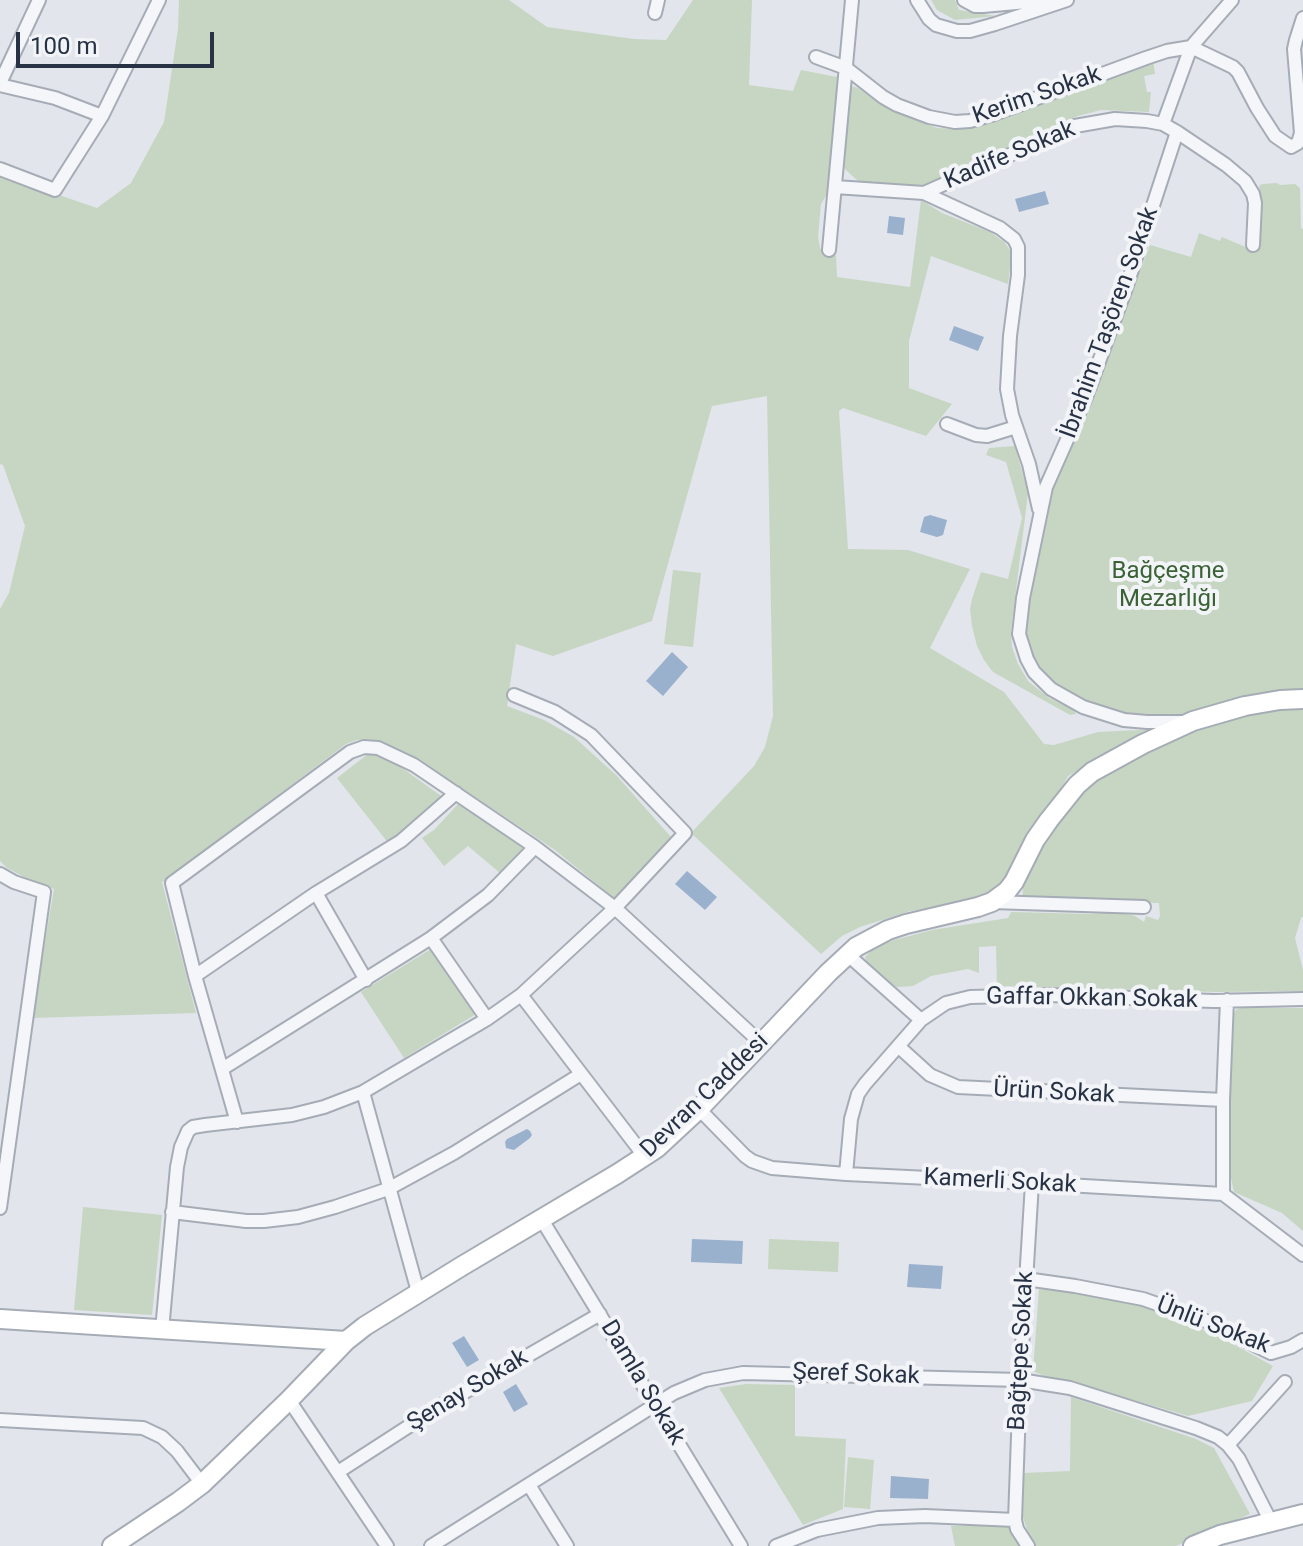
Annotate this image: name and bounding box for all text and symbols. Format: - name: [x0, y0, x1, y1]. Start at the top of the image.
- scale bar: [20, 16, 218, 66]
- text: 100 m: [30, 32, 97, 60]
- street label: Kerim Sokak: [969, 61, 1105, 131]
- street label: Kadife Sokak: [940, 115, 1080, 197]
- street label: İbrahim Taşören Sokak: [1055, 203, 1165, 443]
- park label: Bağçeşme Mezarlığı: [1112, 558, 1224, 614]
- street label: Gaffar Okkan Sokak: [986, 983, 1198, 1015]
- street label: Devran Caddesi: [635, 1028, 775, 1164]
- street label: Ürün Sokak: [993, 1075, 1115, 1111]
- street label: Kamerli Sokak: [923, 1164, 1077, 1200]
- street label: Bağtepe Sokak: [1003, 1271, 1041, 1431]
- street label: Ünlü Sokak: [1152, 1291, 1274, 1361]
- street label: Damla Sokak: [594, 1316, 690, 1450]
- street label: Şenay Sokak: [402, 1344, 534, 1438]
- street label: Şeref Sokak: [792, 1358, 920, 1392]

